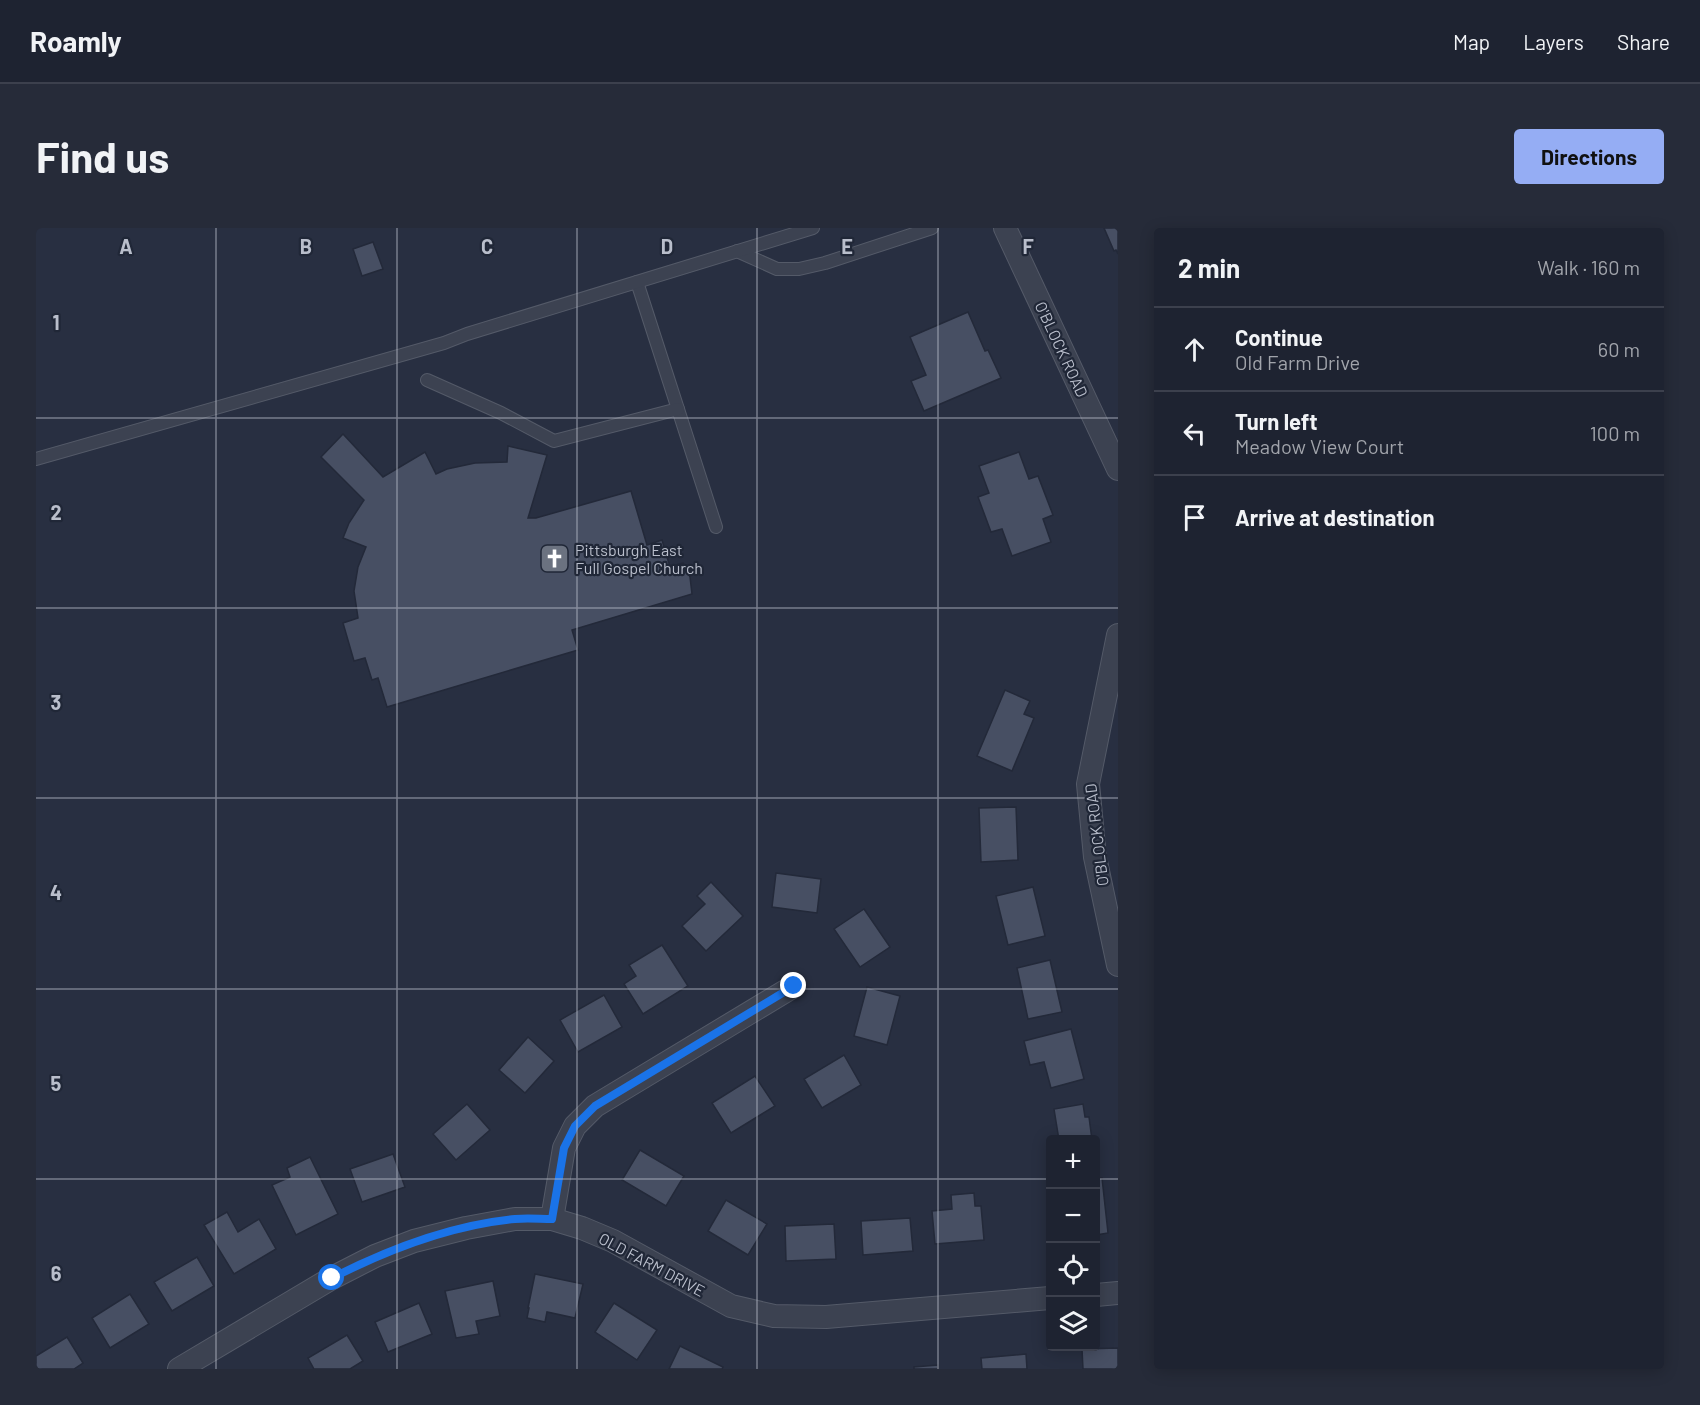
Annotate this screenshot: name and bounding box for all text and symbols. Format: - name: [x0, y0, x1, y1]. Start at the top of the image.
- text: Roamly: [30, 24, 122, 58]
- text: Map: [1453, 29, 1490, 54]
- text: Layers: [1523, 29, 1584, 54]
- text: Share: [1617, 29, 1670, 54]
- button: Directions: [1514, 129, 1664, 184]
- text: Find us: [36, 131, 169, 181]
- text: A: [119, 234, 133, 258]
- text: B: [300, 234, 312, 258]
- text: C: [481, 234, 493, 258]
- text: D: [661, 234, 673, 258]
- text: E: [841, 234, 853, 258]
- text: F: [1022, 234, 1034, 258]
- text: 2 min: [1178, 252, 1240, 283]
- text: Walk · 160 m: [1537, 255, 1640, 279]
- street label: O'BLOCK ROAD: [1032, 298, 1092, 400]
- text: 1: [52, 310, 60, 334]
- text: Continue: [1235, 324, 1323, 350]
- icon: ahead: [1178, 333, 1211, 366]
- text: 60 m: [1598, 337, 1640, 361]
- text: Old Farm Drive: [1235, 350, 1360, 374]
- text: Turn left: [1235, 408, 1318, 434]
- icon: left: [1178, 417, 1211, 450]
- text: 100 m: [1590, 421, 1640, 445]
- text: Meadow View Court: [1235, 434, 1404, 458]
- text: 2: [50, 500, 62, 524]
- icon: arrive: [1178, 501, 1211, 534]
- text: Arrive at destination: [1235, 504, 1434, 530]
- place label: Pittsburgh East Full Gospel Church: [575, 540, 703, 577]
- church icon: Pittsburgh East Full Gospel Church: [538, 542, 570, 574]
- text: 3: [51, 690, 61, 714]
- street label: O'BLOCK ROAD: [1080, 783, 1112, 887]
- text: 4: [50, 880, 62, 904]
- route end: [780, 972, 806, 998]
- text: 5: [51, 1071, 62, 1095]
- map controls: [1046, 1135, 1100, 1351]
- button: +: [1046, 1135, 1100, 1189]
- button: −: [1046, 1189, 1100, 1243]
- street label: OLD FARM DRIVE: [596, 1228, 708, 1300]
- button: locate: [1046, 1243, 1100, 1297]
- text: 6: [51, 1261, 62, 1285]
- route start: [318, 1264, 344, 1290]
- button: layers: [1046, 1297, 1100, 1351]

